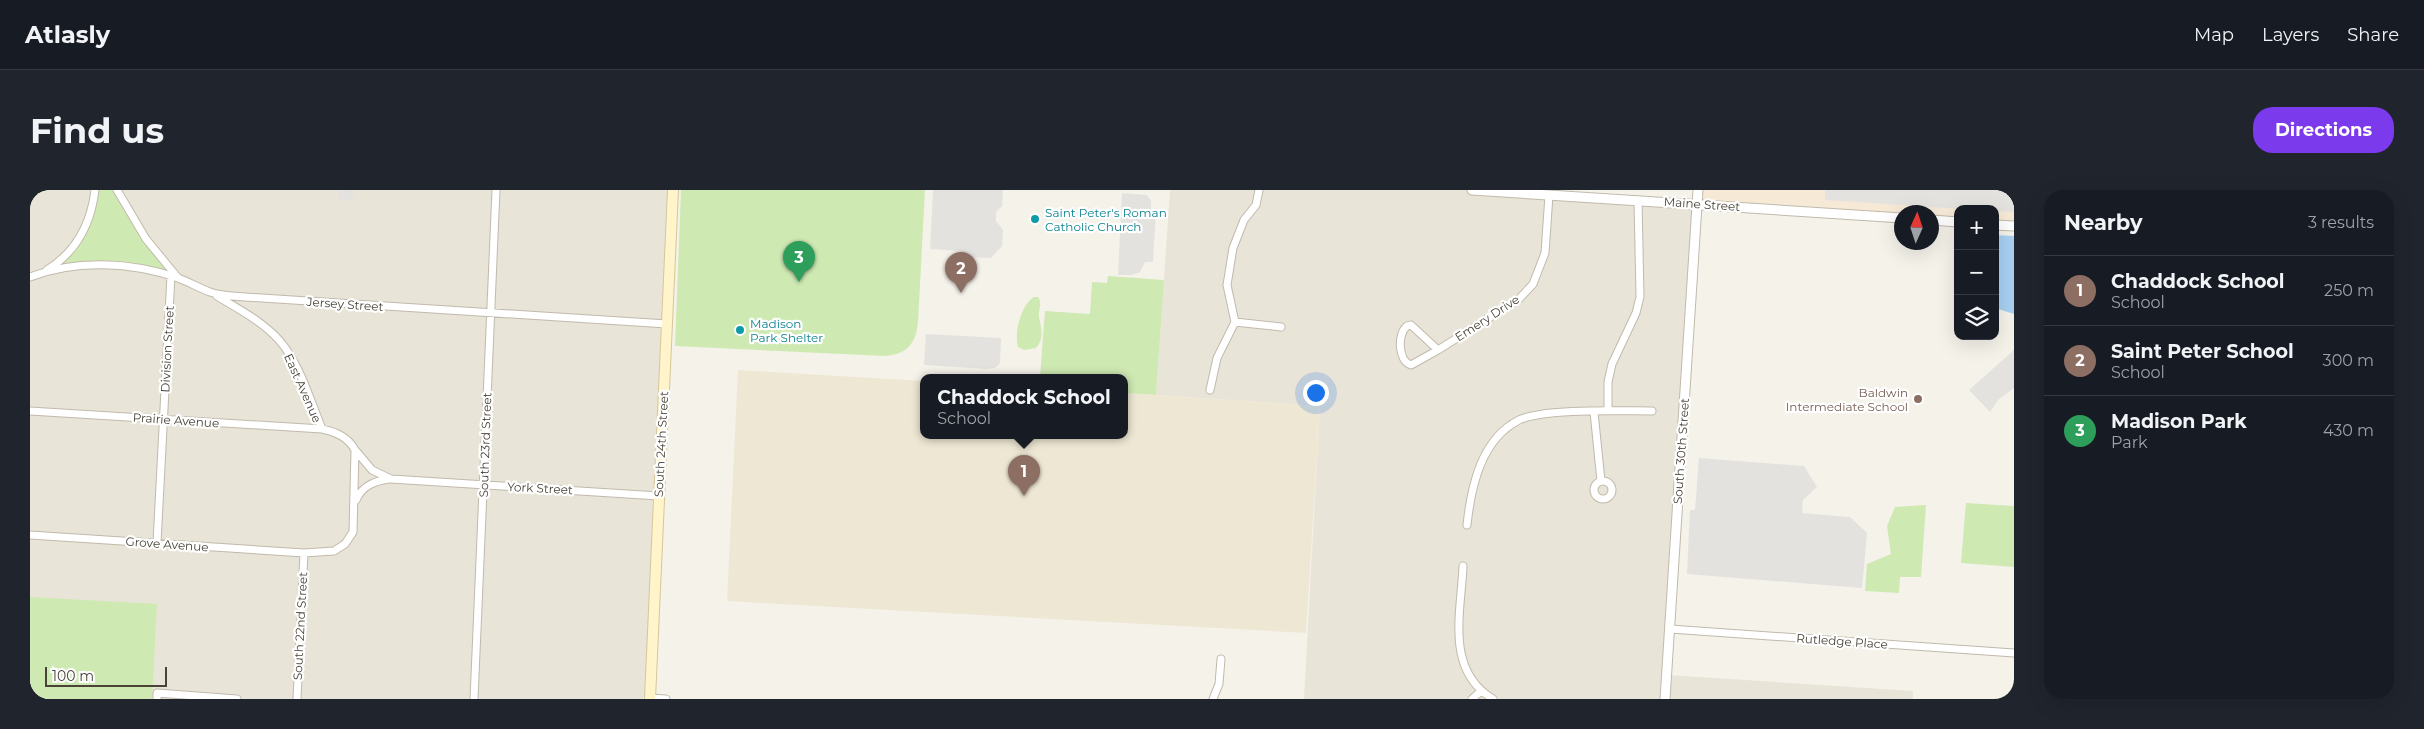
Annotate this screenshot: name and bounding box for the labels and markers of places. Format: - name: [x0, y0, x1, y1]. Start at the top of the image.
- place label: Saint Peter's Roman Catholic Church: [1045, 205, 1167, 234]
- marker: Saint Peter's Roman Catholic Church: [1029, 213, 1041, 225]
- pin: 3: [783, 241, 815, 282]
- pin: 2: [945, 252, 977, 293]
- place label: Madison Park Shelter: [750, 316, 823, 345]
- marker: Madison Park Shelter: [734, 324, 746, 336]
- place label: Baldwin Intermediate School: [1786, 385, 1908, 414]
- marker: Baldwin Intermediate School: [1912, 393, 1924, 405]
- pin: 1: [1008, 455, 1040, 496]

